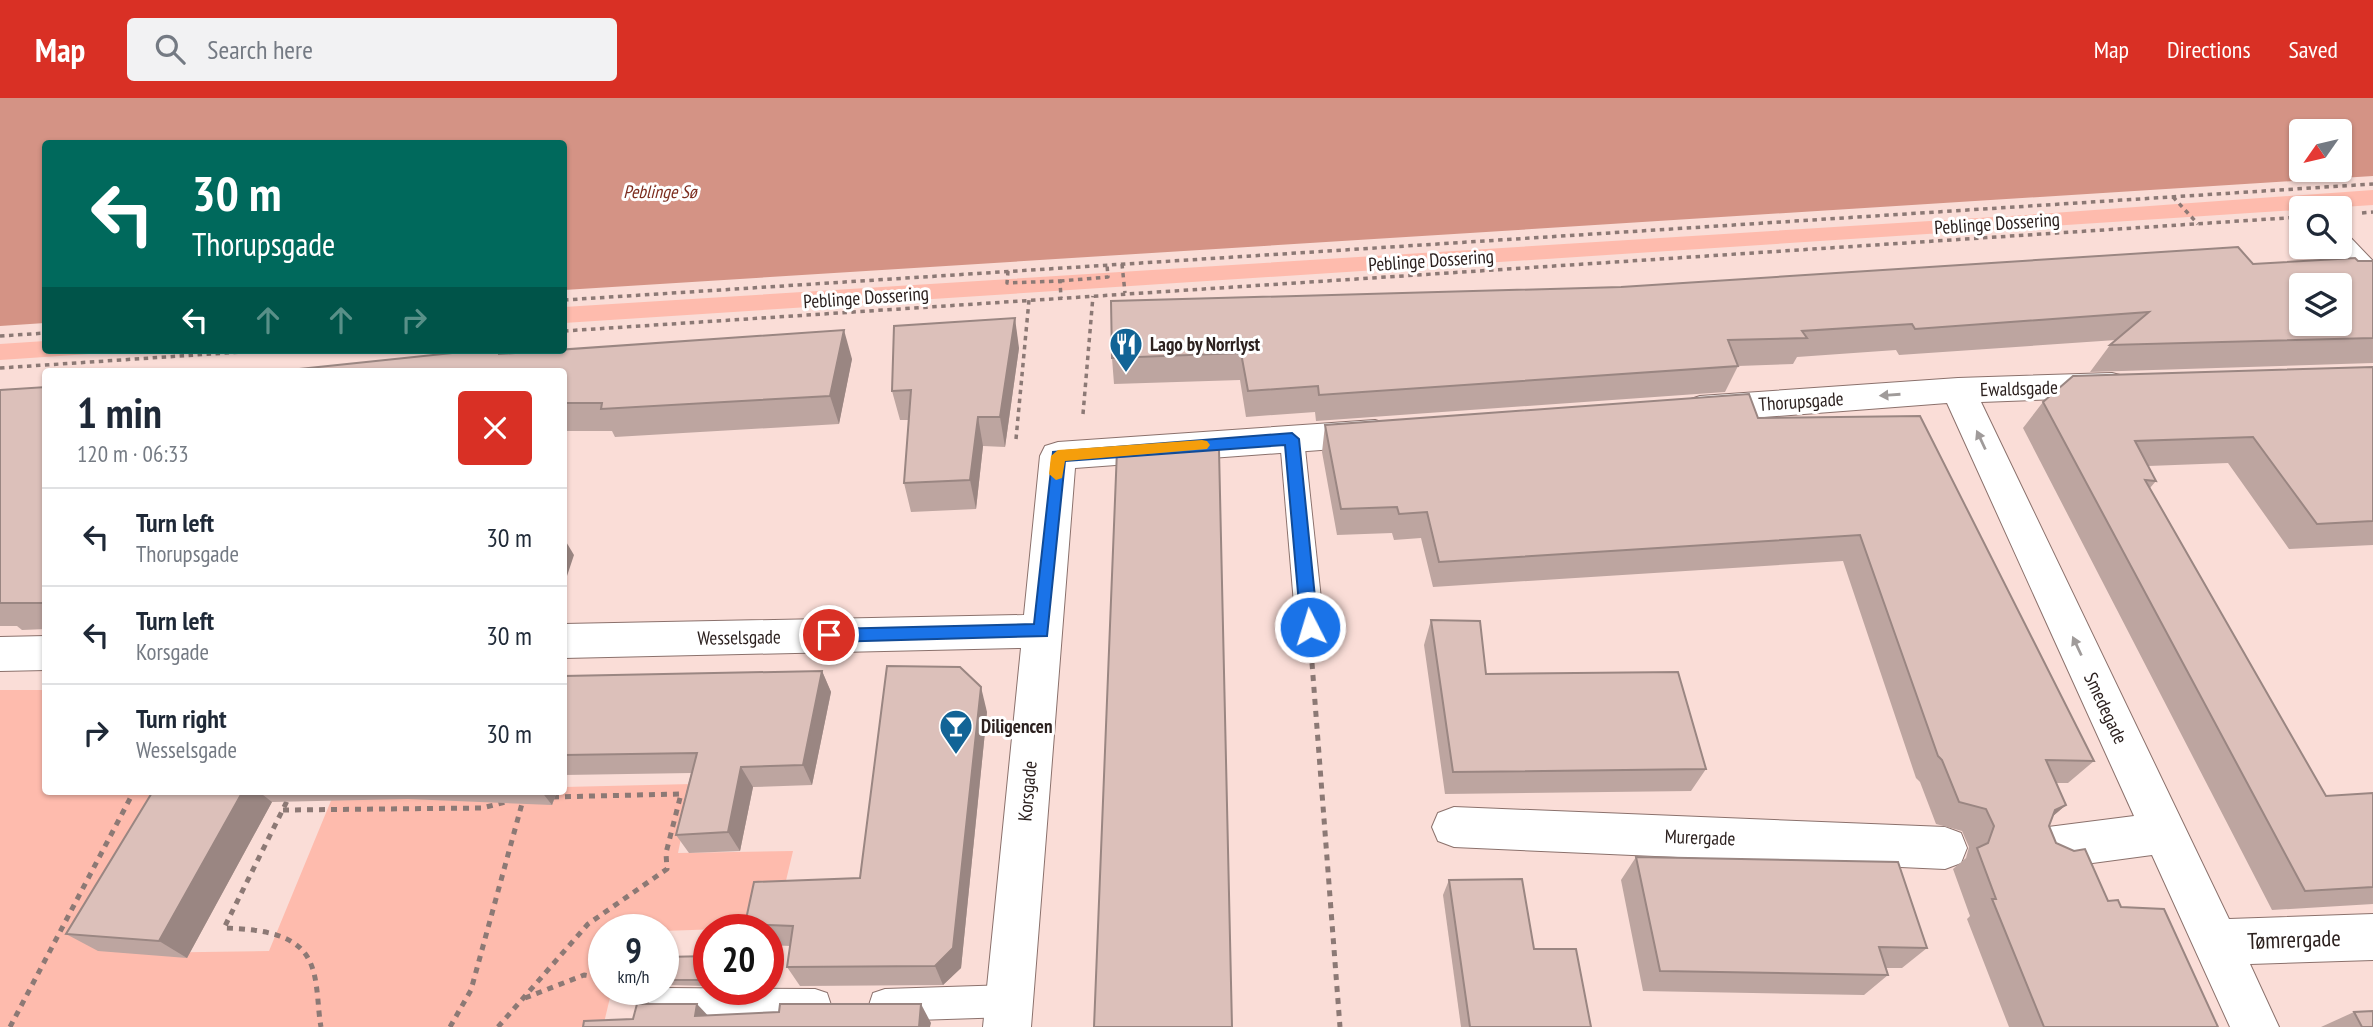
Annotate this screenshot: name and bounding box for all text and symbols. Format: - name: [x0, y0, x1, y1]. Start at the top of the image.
- search box: [127, 18, 617, 81]
- text: Map: [35, 28, 85, 71]
- icon: search: [151, 30, 189, 68]
- text: Search here: [207, 33, 313, 66]
- text: Map: [2094, 34, 2129, 65]
- text: Directions: [2167, 34, 2251, 65]
- text: Saved: [2289, 34, 2338, 65]
- north arrow: [2289, 119, 2352, 182]
- map controls: [2289, 119, 2352, 336]
- text: 30 m: [192, 161, 281, 225]
- icon: left: [77, 168, 168, 259]
- water label: Peblinge Sø: [623, 180, 699, 203]
- button: search: [2289, 196, 2352, 259]
- street label: Peblinge Dossering: [1933, 207, 2061, 239]
- text: Thorupsgade: [192, 223, 335, 265]
- street label: Peblinge Dossering: [1367, 244, 1495, 276]
- button: layers: [2289, 273, 2352, 336]
- street label: Peblinge Dossering: [802, 281, 930, 313]
- icon: left: [176, 301, 214, 339]
- icon: ahead: [249, 301, 287, 339]
- icon: ahead: [322, 301, 360, 339]
- icon: right: [395, 301, 433, 339]
- restaurant icon: Lago by Norrlyst: [1107, 325, 1145, 374]
- place label: Lago by Norrlyst: [1150, 332, 1261, 356]
- street label: Ewaldsgade: [1980, 375, 2059, 401]
- text: 1 min: [77, 385, 162, 440]
- street label: Thorupsgade: [1758, 386, 1844, 416]
- one-way arrow: [1879, 390, 1901, 401]
- button: close: [458, 391, 532, 465]
- one-way arrow: [1975, 430, 1987, 450]
- text: 120 m · 06:33: [77, 439, 189, 468]
- text: Turn left: [136, 506, 214, 539]
- icon: left: [77, 518, 115, 556]
- text: 30 m: [486, 521, 532, 554]
- text: Thorupsgade: [136, 539, 239, 568]
- position arrow: [1273, 590, 1347, 664]
- text: Turn left: [136, 604, 214, 637]
- pin: [799, 605, 859, 665]
- icon: left: [77, 616, 115, 654]
- icon: arrive: [810, 616, 848, 654]
- text: 30 m: [486, 619, 532, 652]
- street label: Wesselsgade: [697, 624, 781, 650]
- one-way arrow: [2071, 636, 2083, 656]
- text: Korsgade: [136, 637, 209, 666]
- street label: Smedegade: [2079, 668, 2133, 748]
- text: Turn right: [136, 702, 227, 735]
- bar icon: Diligencen: [937, 707, 975, 756]
- icon: right: [77, 714, 115, 752]
- place label: Diligencen: [981, 714, 1052, 738]
- text: 30 m: [486, 717, 532, 750]
- text: Wesselsgade: [136, 735, 237, 764]
- street label: Korsgade: [1012, 760, 1042, 822]
- street label: Murergade: [1664, 824, 1736, 850]
- speed limit sign: 20: [693, 914, 784, 1005]
- street label: Tømrergade: [2247, 923, 2341, 955]
- text: 9: [625, 927, 642, 973]
- text: km/h: [618, 965, 649, 988]

